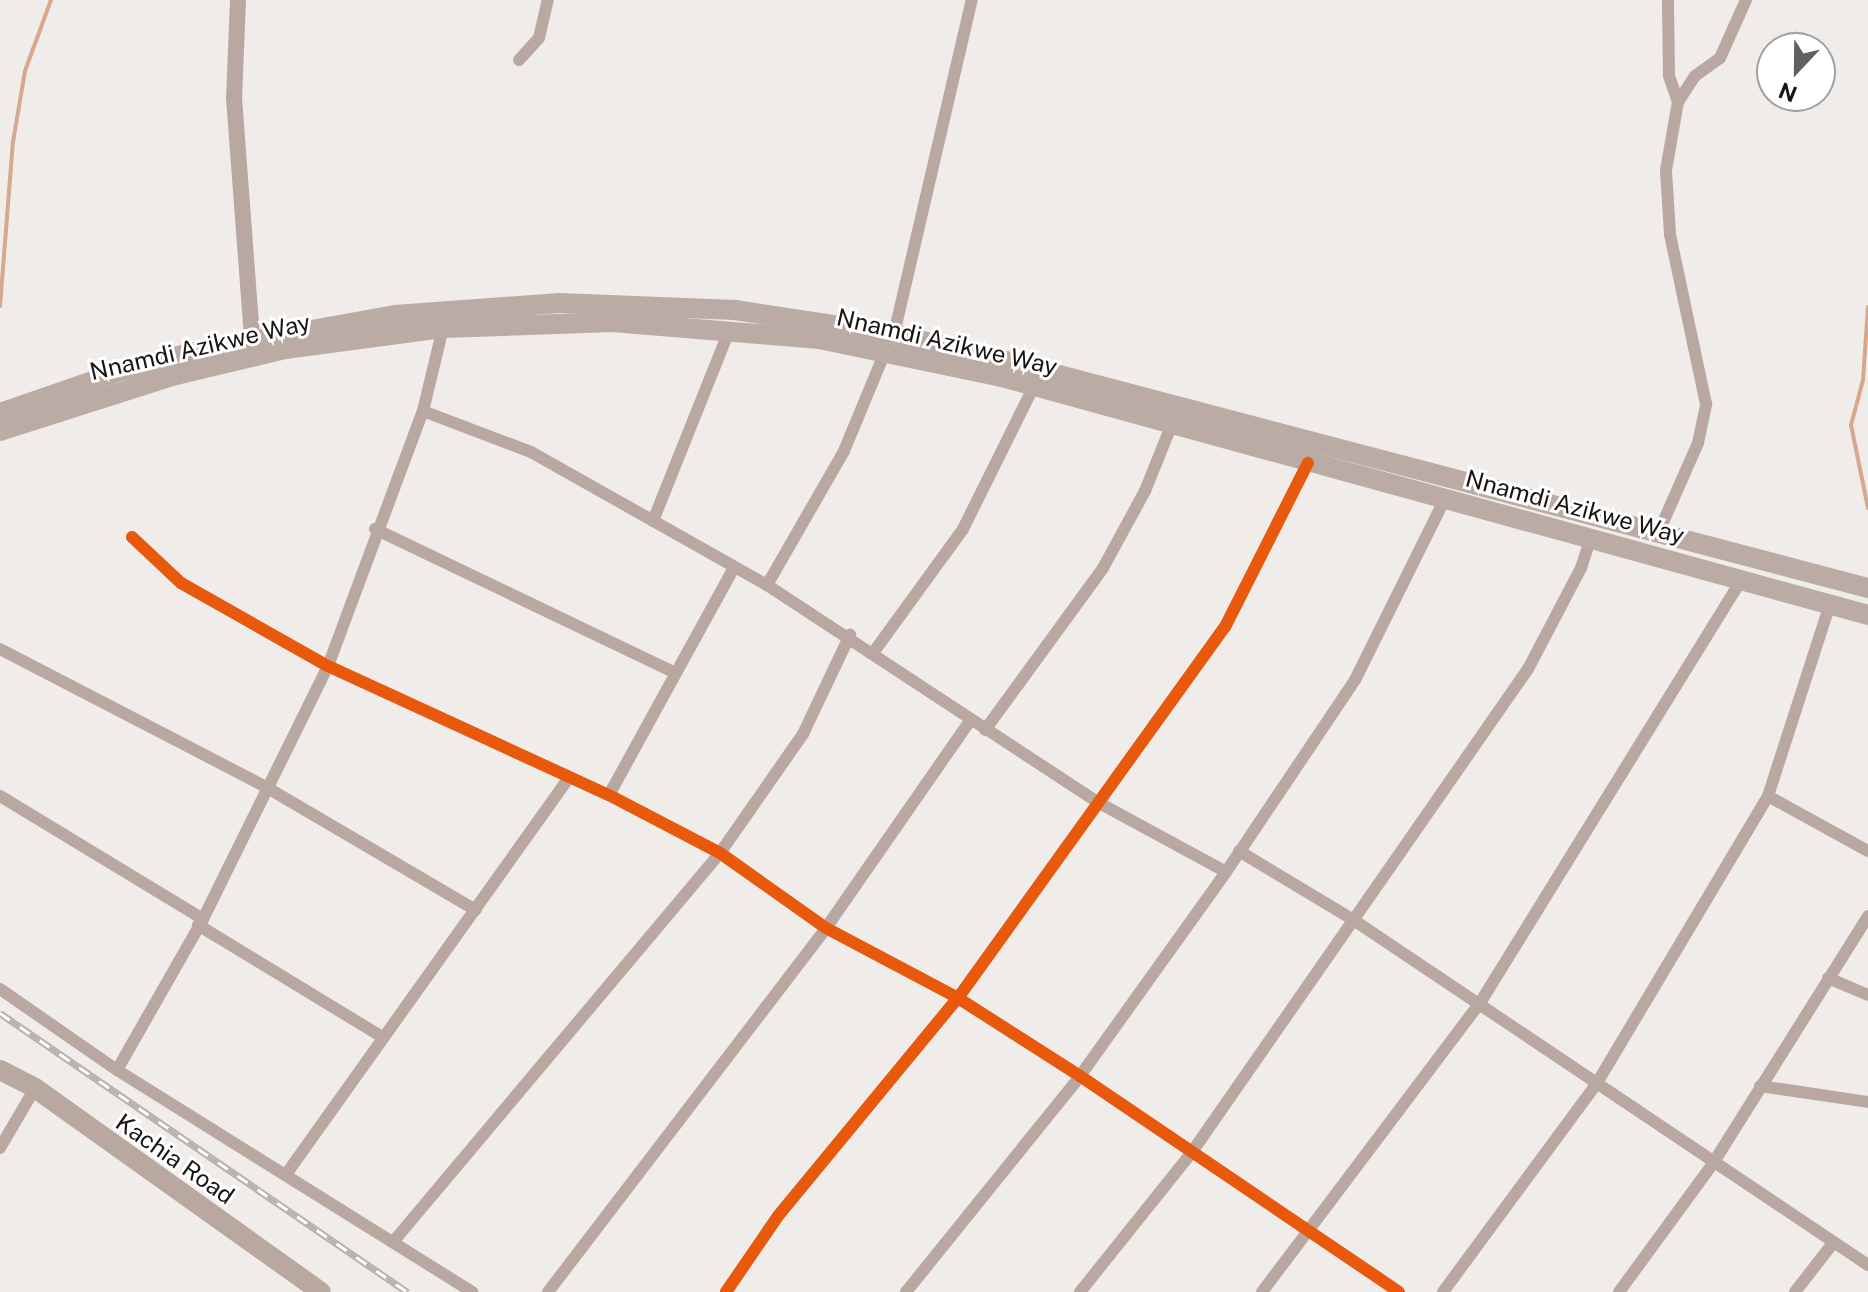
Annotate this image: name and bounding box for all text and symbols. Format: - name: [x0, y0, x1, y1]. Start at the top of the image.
- north arrow: [1756, 32, 1836, 112]
- text: N: [1775, 77, 1801, 108]
- street label: Nnamdi Azikwe Way: [834, 303, 1060, 381]
- street label: Nnamdi Azikwe Way: [87, 308, 313, 386]
- street label: Nnamdi Azikwe Way: [1462, 464, 1688, 550]
- street label: Kachia Road: [110, 1108, 240, 1210]

